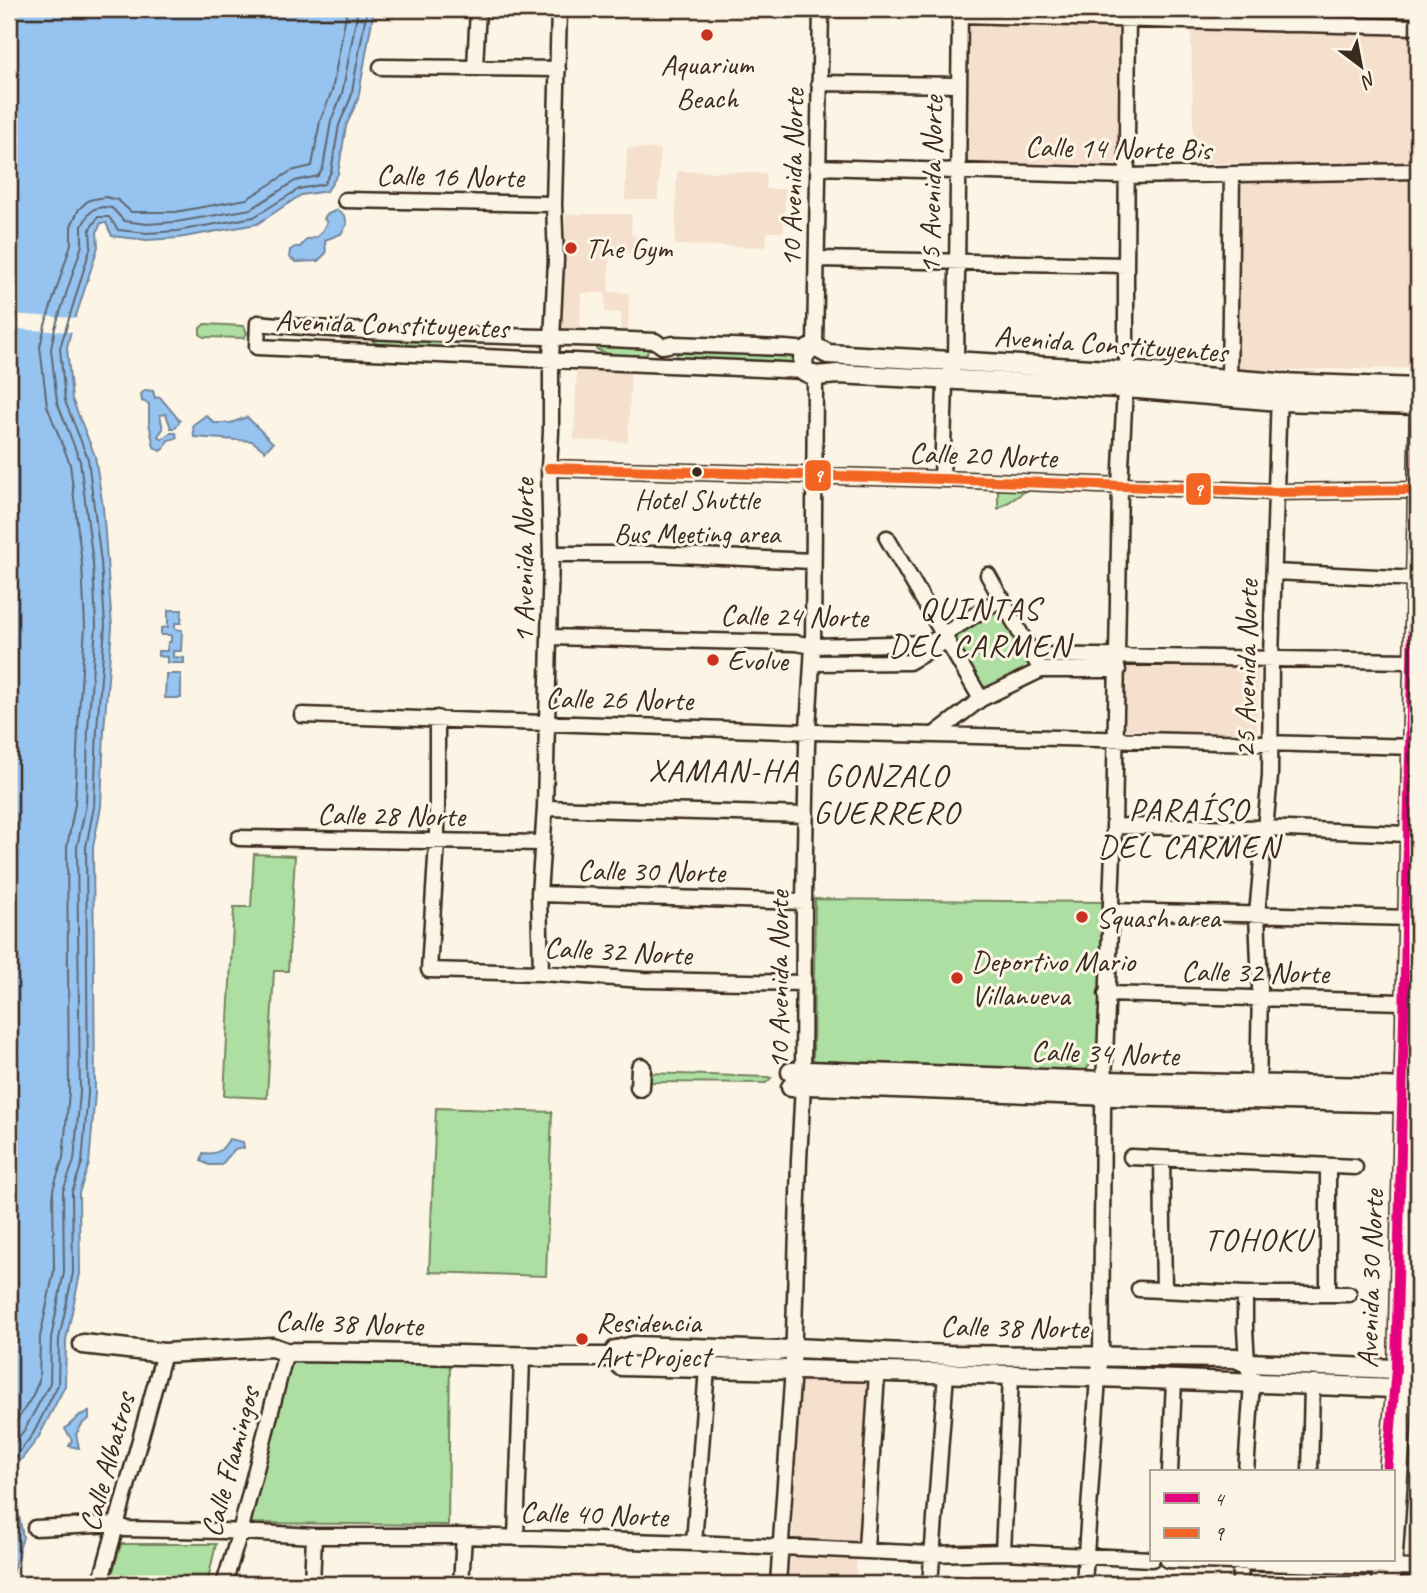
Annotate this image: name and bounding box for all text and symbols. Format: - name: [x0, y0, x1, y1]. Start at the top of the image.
- marker: Aquarium Beach: [699, 27, 715, 43]
- north arrow: [1326, 32, 1396, 102]
- place label: Aquarium Beach: [660, 45, 755, 117]
- text: N: [1355, 66, 1381, 95]
- street label: 10 Avenida Norte: [771, 86, 813, 267]
- street label: 15 Avenida Norte: [910, 93, 952, 274]
- street label: Calle 14 Norte Bis: [1025, 127, 1214, 169]
- street label: Calle 16 Norte: [376, 156, 526, 196]
- place label: The Gym: [585, 229, 673, 267]
- marker: The Gym: [563, 240, 579, 256]
- street label: Avenida Constituyentes: [275, 301, 512, 347]
- street label: Avenida Constituyentes: [993, 317, 1232, 371]
- street label: Calle 20 Norte: [909, 433, 1060, 477]
- line badge: 9: [804, 459, 832, 492]
- text: 9: [814, 464, 825, 488]
- marker: Hotel Shuttle Bus Meeting area: [690, 465, 704, 479]
- line badge: 9: [1185, 472, 1212, 506]
- street label: 1 Avenida Norte: [504, 476, 542, 643]
- text: 9: [1194, 478, 1205, 502]
- place label: Hotel Shuttle Bus Meeting area: [614, 482, 782, 551]
- street label: 25 Avenida Norte: [1225, 577, 1267, 758]
- district label: QUINTAS DEL CARMEN: [888, 588, 1074, 666]
- street label: Calle 24 Norte: [720, 596, 870, 636]
- place label: Evolve: [727, 641, 790, 679]
- marker: Evolve: [705, 652, 721, 668]
- street label: Calle 26 Norte: [545, 679, 695, 719]
- district label: XAMAN-HA: [648, 750, 800, 791]
- district label: GONZALO GUERRERO: [813, 755, 962, 833]
- district label: PARAÍSO DEL CARMEN: [1097, 789, 1283, 867]
- street label: Calle 28 Norte: [317, 795, 467, 835]
- street label: Calle 30 Norte: [577, 851, 727, 891]
- street label: 10 Avenida Norte: [759, 889, 797, 1069]
- place label: Squash area: [1096, 898, 1222, 936]
- marker: Squash area: [1074, 909, 1090, 925]
- street label: Calle 32 Norte: [543, 928, 695, 974]
- place label: Deportivo Mario Villanueva: [971, 942, 1136, 1014]
- street label: Calle 32 Norte: [1181, 952, 1331, 992]
- marker: Deportivo Mario Villanueva: [949, 970, 965, 986]
- street label: Calle 34 Norte: [1031, 1031, 1182, 1075]
- street label: Avenida 30 Norte: [1348, 1187, 1392, 1369]
- district label: TOHOKU: [1204, 1219, 1315, 1260]
- street label: Calle 38 Norte: [275, 1301, 426, 1345]
- place label: Residencia Art Project: [596, 1303, 714, 1375]
- street label: Calle 38 Norte: [940, 1307, 1090, 1347]
- marker: Residencia Art Project: [574, 1331, 590, 1347]
- street label: Calle Flamingos: [192, 1380, 269, 1541]
- street label: Calle Albatros: [70, 1386, 144, 1535]
- legend: [1150, 1470, 1396, 1562]
- text: 4: [1214, 1486, 1226, 1512]
- street label: Calle 40 Norte: [520, 1492, 671, 1536]
- text: 9: [1214, 1520, 1225, 1546]

